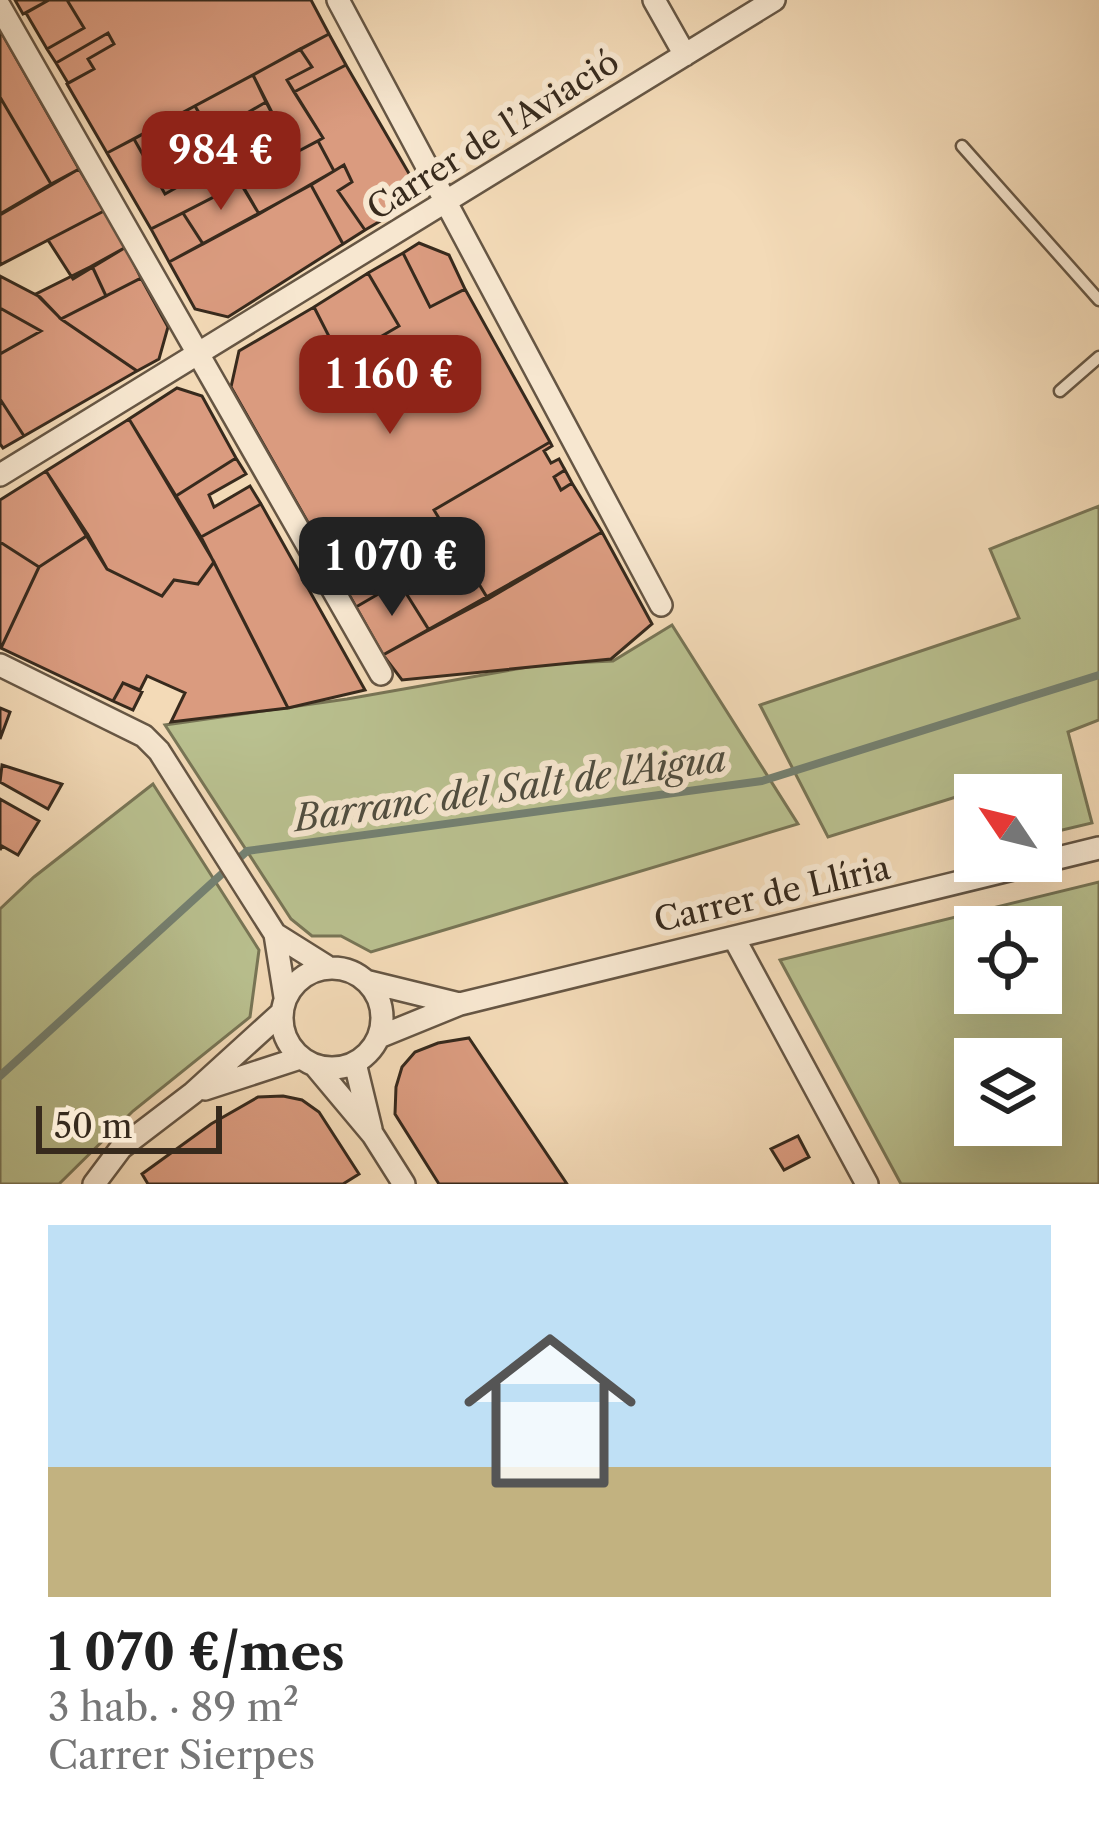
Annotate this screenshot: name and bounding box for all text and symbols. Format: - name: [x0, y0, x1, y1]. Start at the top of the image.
- street label: Carrer de l’Aviació: [360, 41, 626, 229]
- pin: 984 €: [137, 111, 305, 213]
- text: 984 €: [169, 126, 273, 174]
- pin: 1 160 €: [279, 335, 501, 437]
- text: 1 160 €: [326, 350, 454, 398]
- pin: 1 070 €: [281, 517, 503, 619]
- text: 1 070 €: [326, 532, 458, 580]
- water label: Barranc del Salt de l'Aigua: [288, 736, 729, 841]
- north arrow: [954, 774, 1062, 882]
- map controls: [954, 774, 1062, 1146]
- street label: Carrer de Llíria: [650, 847, 895, 941]
- button: locate: [954, 906, 1062, 1014]
- button: layers: [954, 1038, 1062, 1146]
- scale bar: [36, 1100, 222, 1153]
- text: 50 m: [54, 1106, 132, 1147]
- icon: home: [442, 1303, 658, 1519]
- text: 1 070 €/mes: [48, 1621, 345, 1683]
- text: 3 hab. · 89 m²: [48, 1683, 299, 1731]
- text: Carrer Sierpes: [48, 1731, 315, 1779]

